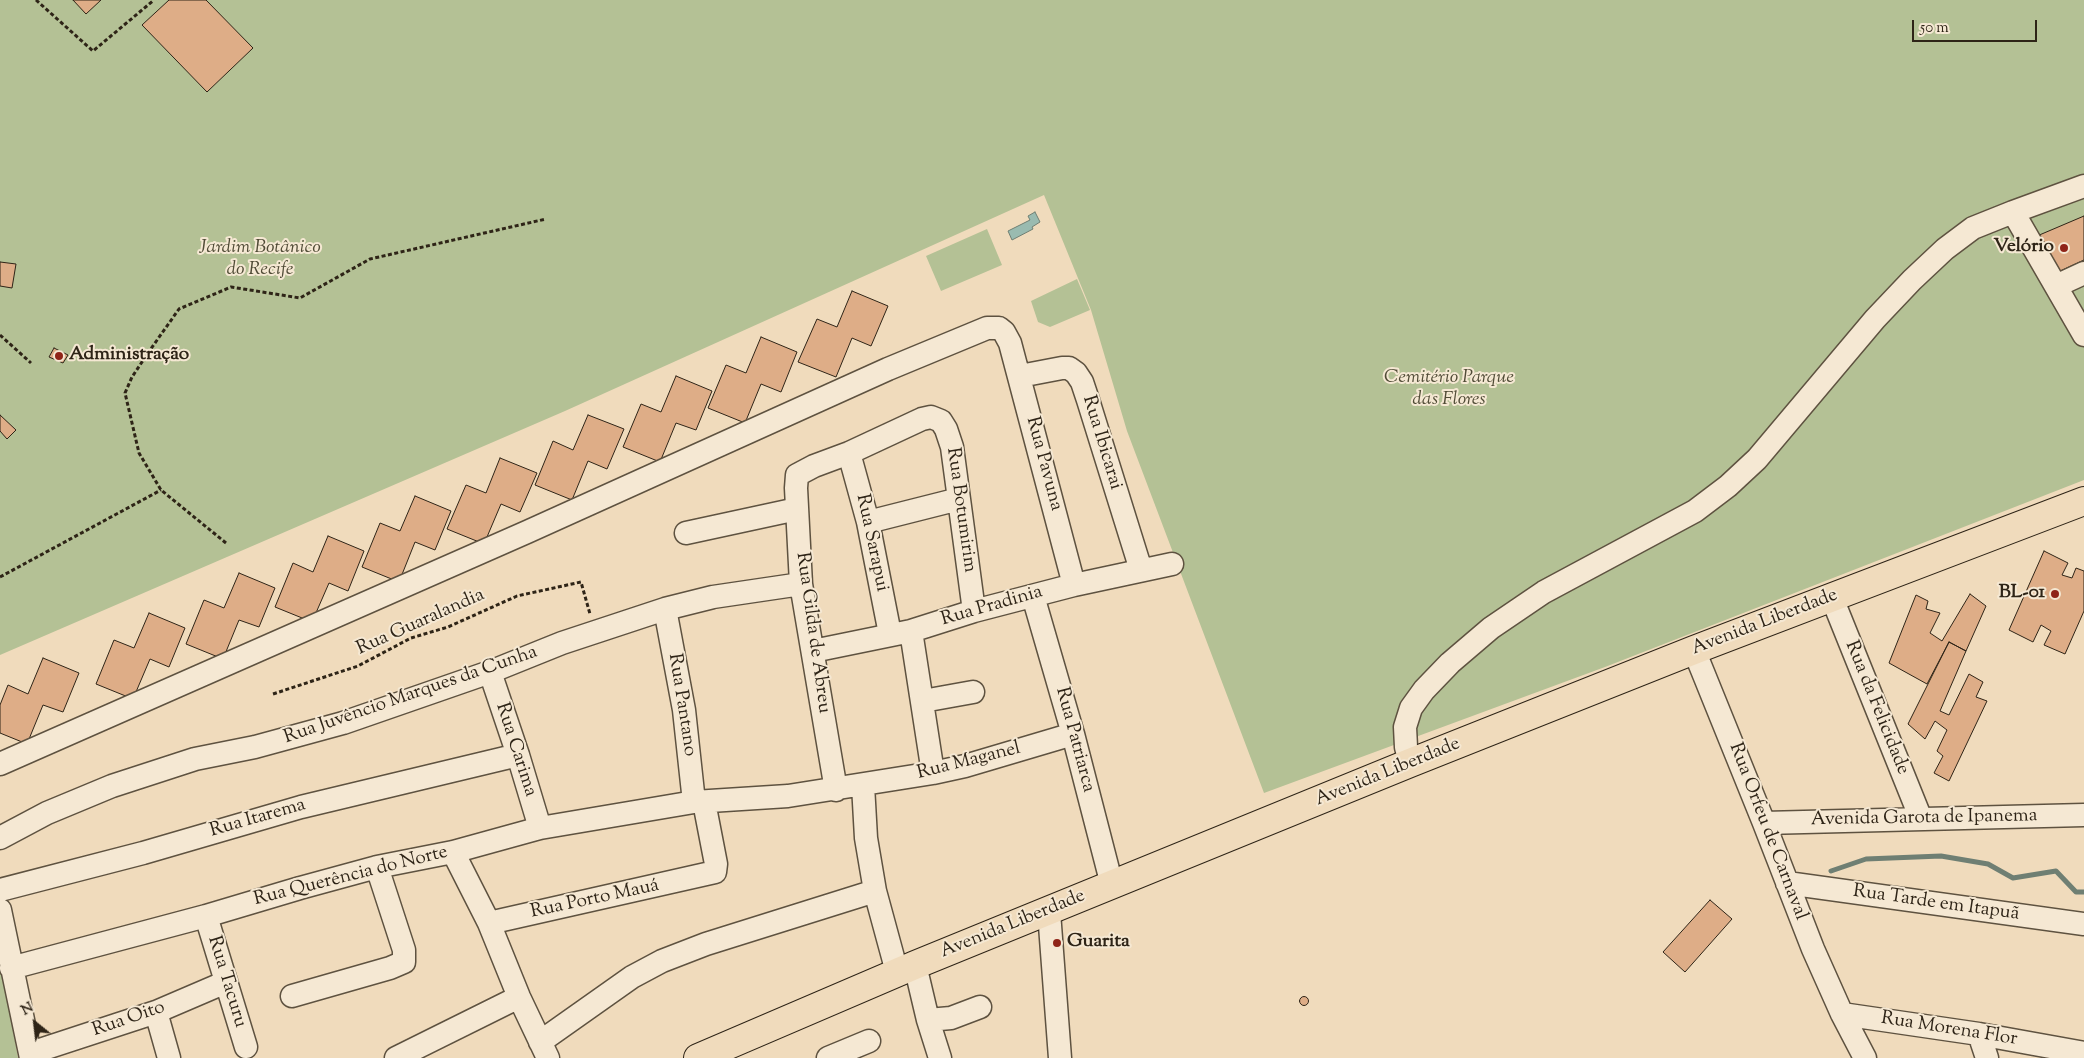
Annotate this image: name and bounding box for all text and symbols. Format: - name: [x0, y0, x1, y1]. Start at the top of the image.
- scale bar: [1914, 10, 2039, 42]
- text: 50 m: [1920, 18, 1949, 39]
- place label: Velório: [1993, 237, 2054, 259]
- park label: Jardim Botânico do Recife: [199, 238, 321, 282]
- marker: Velório: [2058, 242, 2070, 254]
- place label: Administração: [69, 345, 189, 367]
- marker: Administração: [53, 350, 65, 362]
- park label: Cemitério Parque das Flores: [1384, 368, 1514, 412]
- street label: Rua Ibicarai: [1076, 393, 1126, 493]
- street label: Rua Pavuna: [1019, 414, 1067, 514]
- street label: Rua Botumirim: [940, 446, 980, 574]
- street label: Rua Sarapui: [850, 492, 892, 594]
- street label: Rua Gilda de Abreu: [789, 551, 835, 715]
- street label: Rua Pradinia: [939, 582, 1045, 632]
- place label: BL-01: [1999, 583, 2045, 605]
- street label: Rua Guaralandia: [353, 585, 489, 661]
- street label: Avenida Liberdade: [1689, 585, 1841, 661]
- marker: BL-01: [2049, 588, 2061, 600]
- street label: Rua da Felicidade: [1839, 638, 1913, 778]
- street label: Rua Juvêncio Marques da Cunha: [281, 642, 541, 750]
- street label: Rua Pantano: [662, 652, 700, 758]
- street label: Rua Patriarca: [1049, 685, 1099, 795]
- street label: Rua Carima: [489, 700, 541, 800]
- street label: Avenida Liberdade: [1312, 734, 1464, 812]
- street label: Rua Maganel: [915, 738, 1023, 786]
- street label: Rua Orfeu de Carnaval: [1723, 740, 1811, 924]
- street label: Rua Itarema: [208, 794, 308, 844]
- street label: Avenida Garota de Ipanema: [1810, 806, 2038, 832]
- street label: Rua Querência do Norte: [252, 842, 450, 912]
- street label: Rua Porto Mauá: [529, 875, 661, 925]
- street label: Rua Tarde em Itapuã: [1851, 881, 2021, 927]
- street label: Avenida Liberdade: [937, 886, 1089, 964]
- place label: Guarita: [1067, 932, 1130, 954]
- street label: Rua Tacuru: [201, 933, 251, 1031]
- marker: Guarita: [1051, 937, 1063, 949]
- street label: Rua Oito: [90, 997, 168, 1043]
- north arrow: [10, 998, 60, 1048]
- text: N: [18, 998, 37, 1021]
- street label: Rua Morena Flor: [1879, 1008, 2019, 1052]

